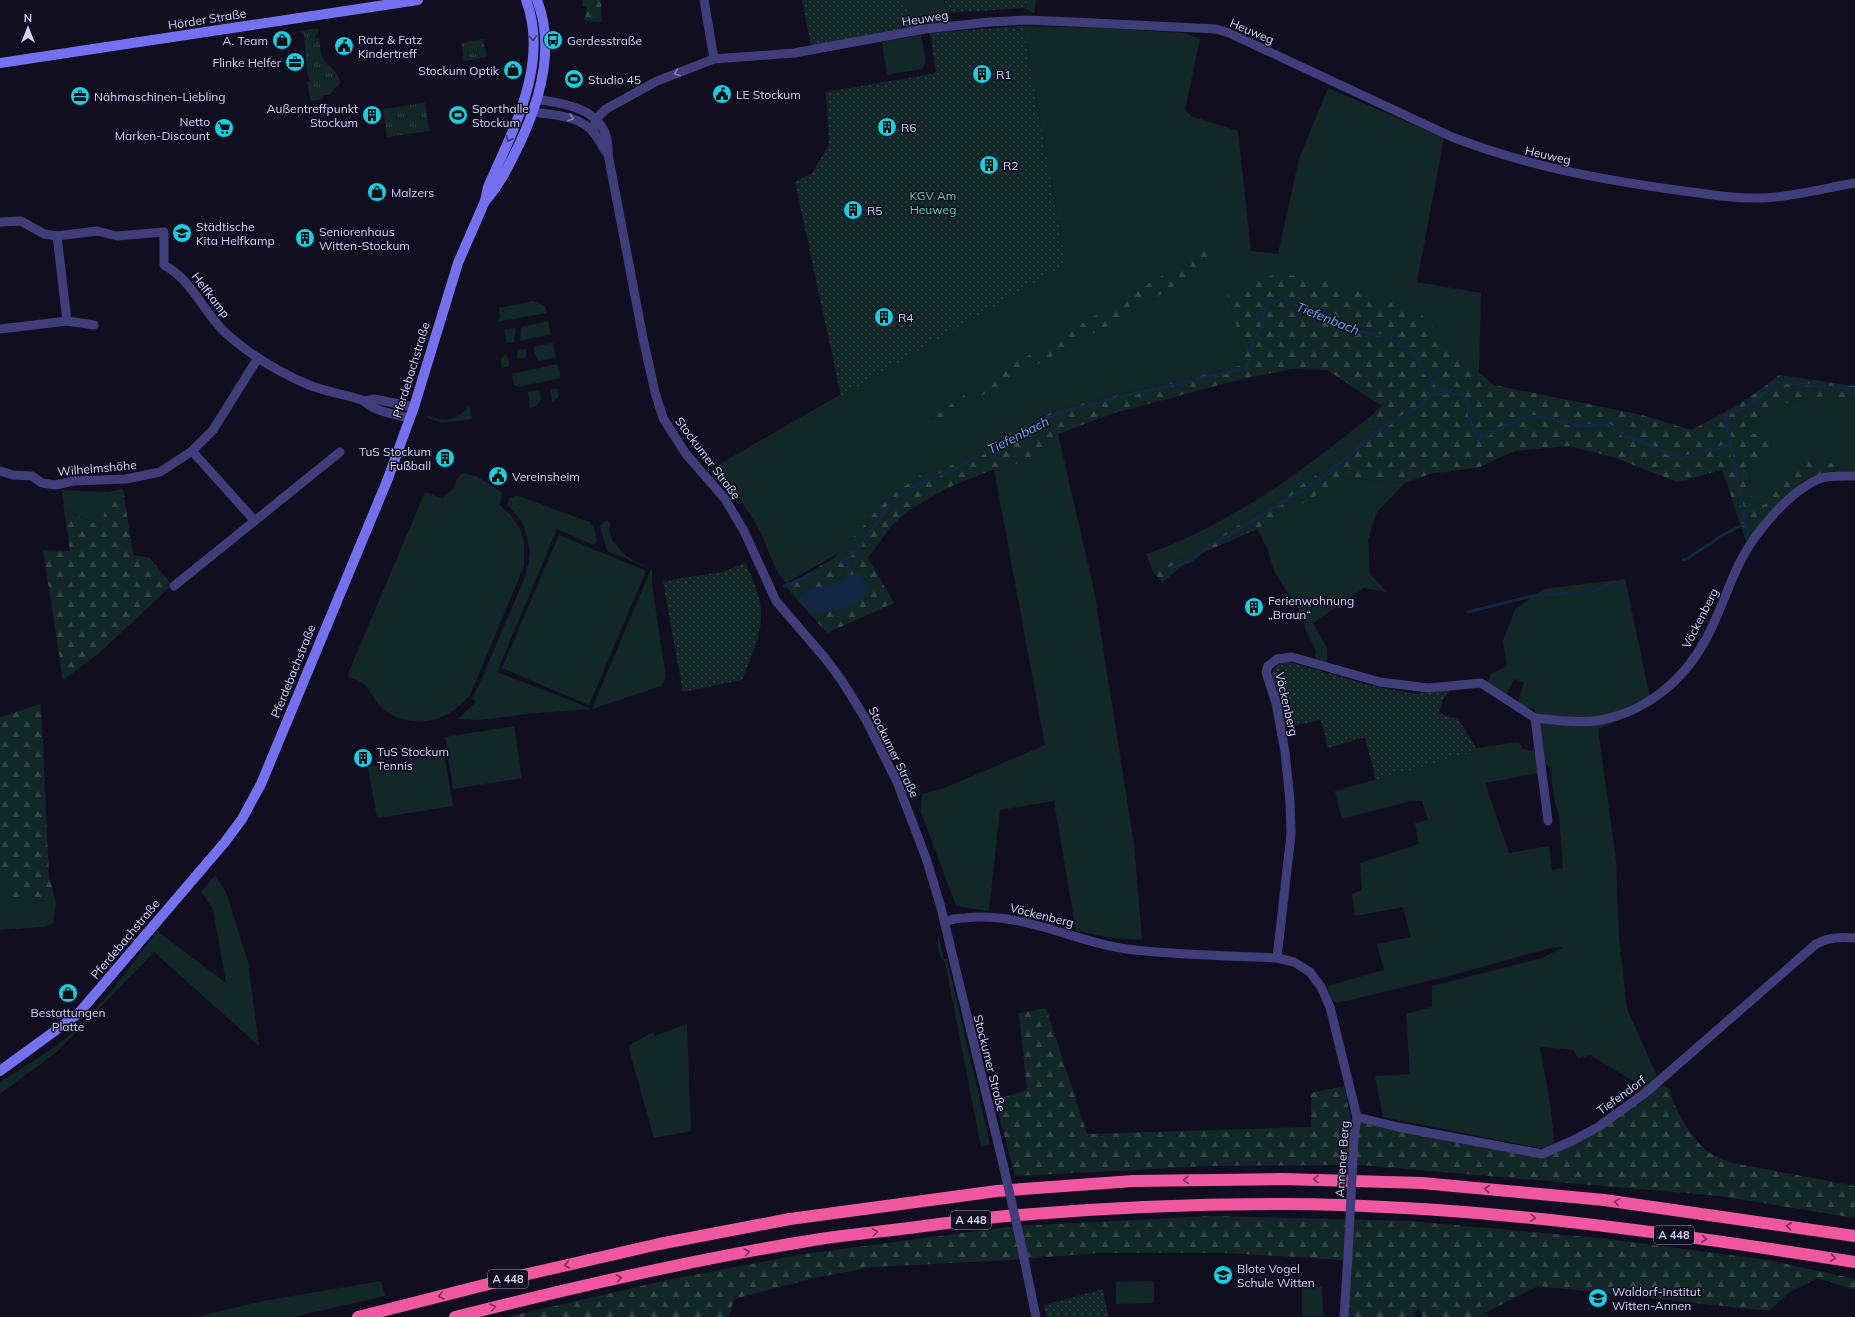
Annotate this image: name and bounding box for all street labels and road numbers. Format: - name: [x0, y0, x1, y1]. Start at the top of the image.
- street label: Hörder Straße: [167, 5, 247, 33]
- street label: Heuweg: [901, 7, 949, 29]
- street label: Heuweg: [1228, 15, 1276, 47]
- street label: Heuweg: [1524, 142, 1572, 168]
- street label: Helfkamp: [189, 269, 233, 321]
- street label: Pferdebachstraße: [389, 320, 433, 420]
- street label: Stockumer Straße: [672, 414, 744, 502]
- street label: Wilhelmshöhe: [57, 457, 137, 479]
- street label: Vöckenberg: [1678, 586, 1722, 650]
- street label: Pferdebachstraße: [267, 622, 319, 720]
- street label: Vöckenberg: [1272, 671, 1302, 737]
- street label: Stockumer Straße: [865, 704, 923, 800]
- street label: Pferdebachstraße: [87, 896, 163, 982]
- street label: Vöckenberg: [1009, 900, 1075, 930]
- street label: Stockumer Straße: [971, 1013, 1009, 1113]
- street label: Tiefendorf: [1594, 1072, 1649, 1118]
- street label: Annener Berg: [1332, 1120, 1352, 1198]
- road number: A 448: [951, 1211, 991, 1229]
- road number: A 448: [1654, 1226, 1694, 1244]
- road number: A 448: [488, 1270, 528, 1288]

